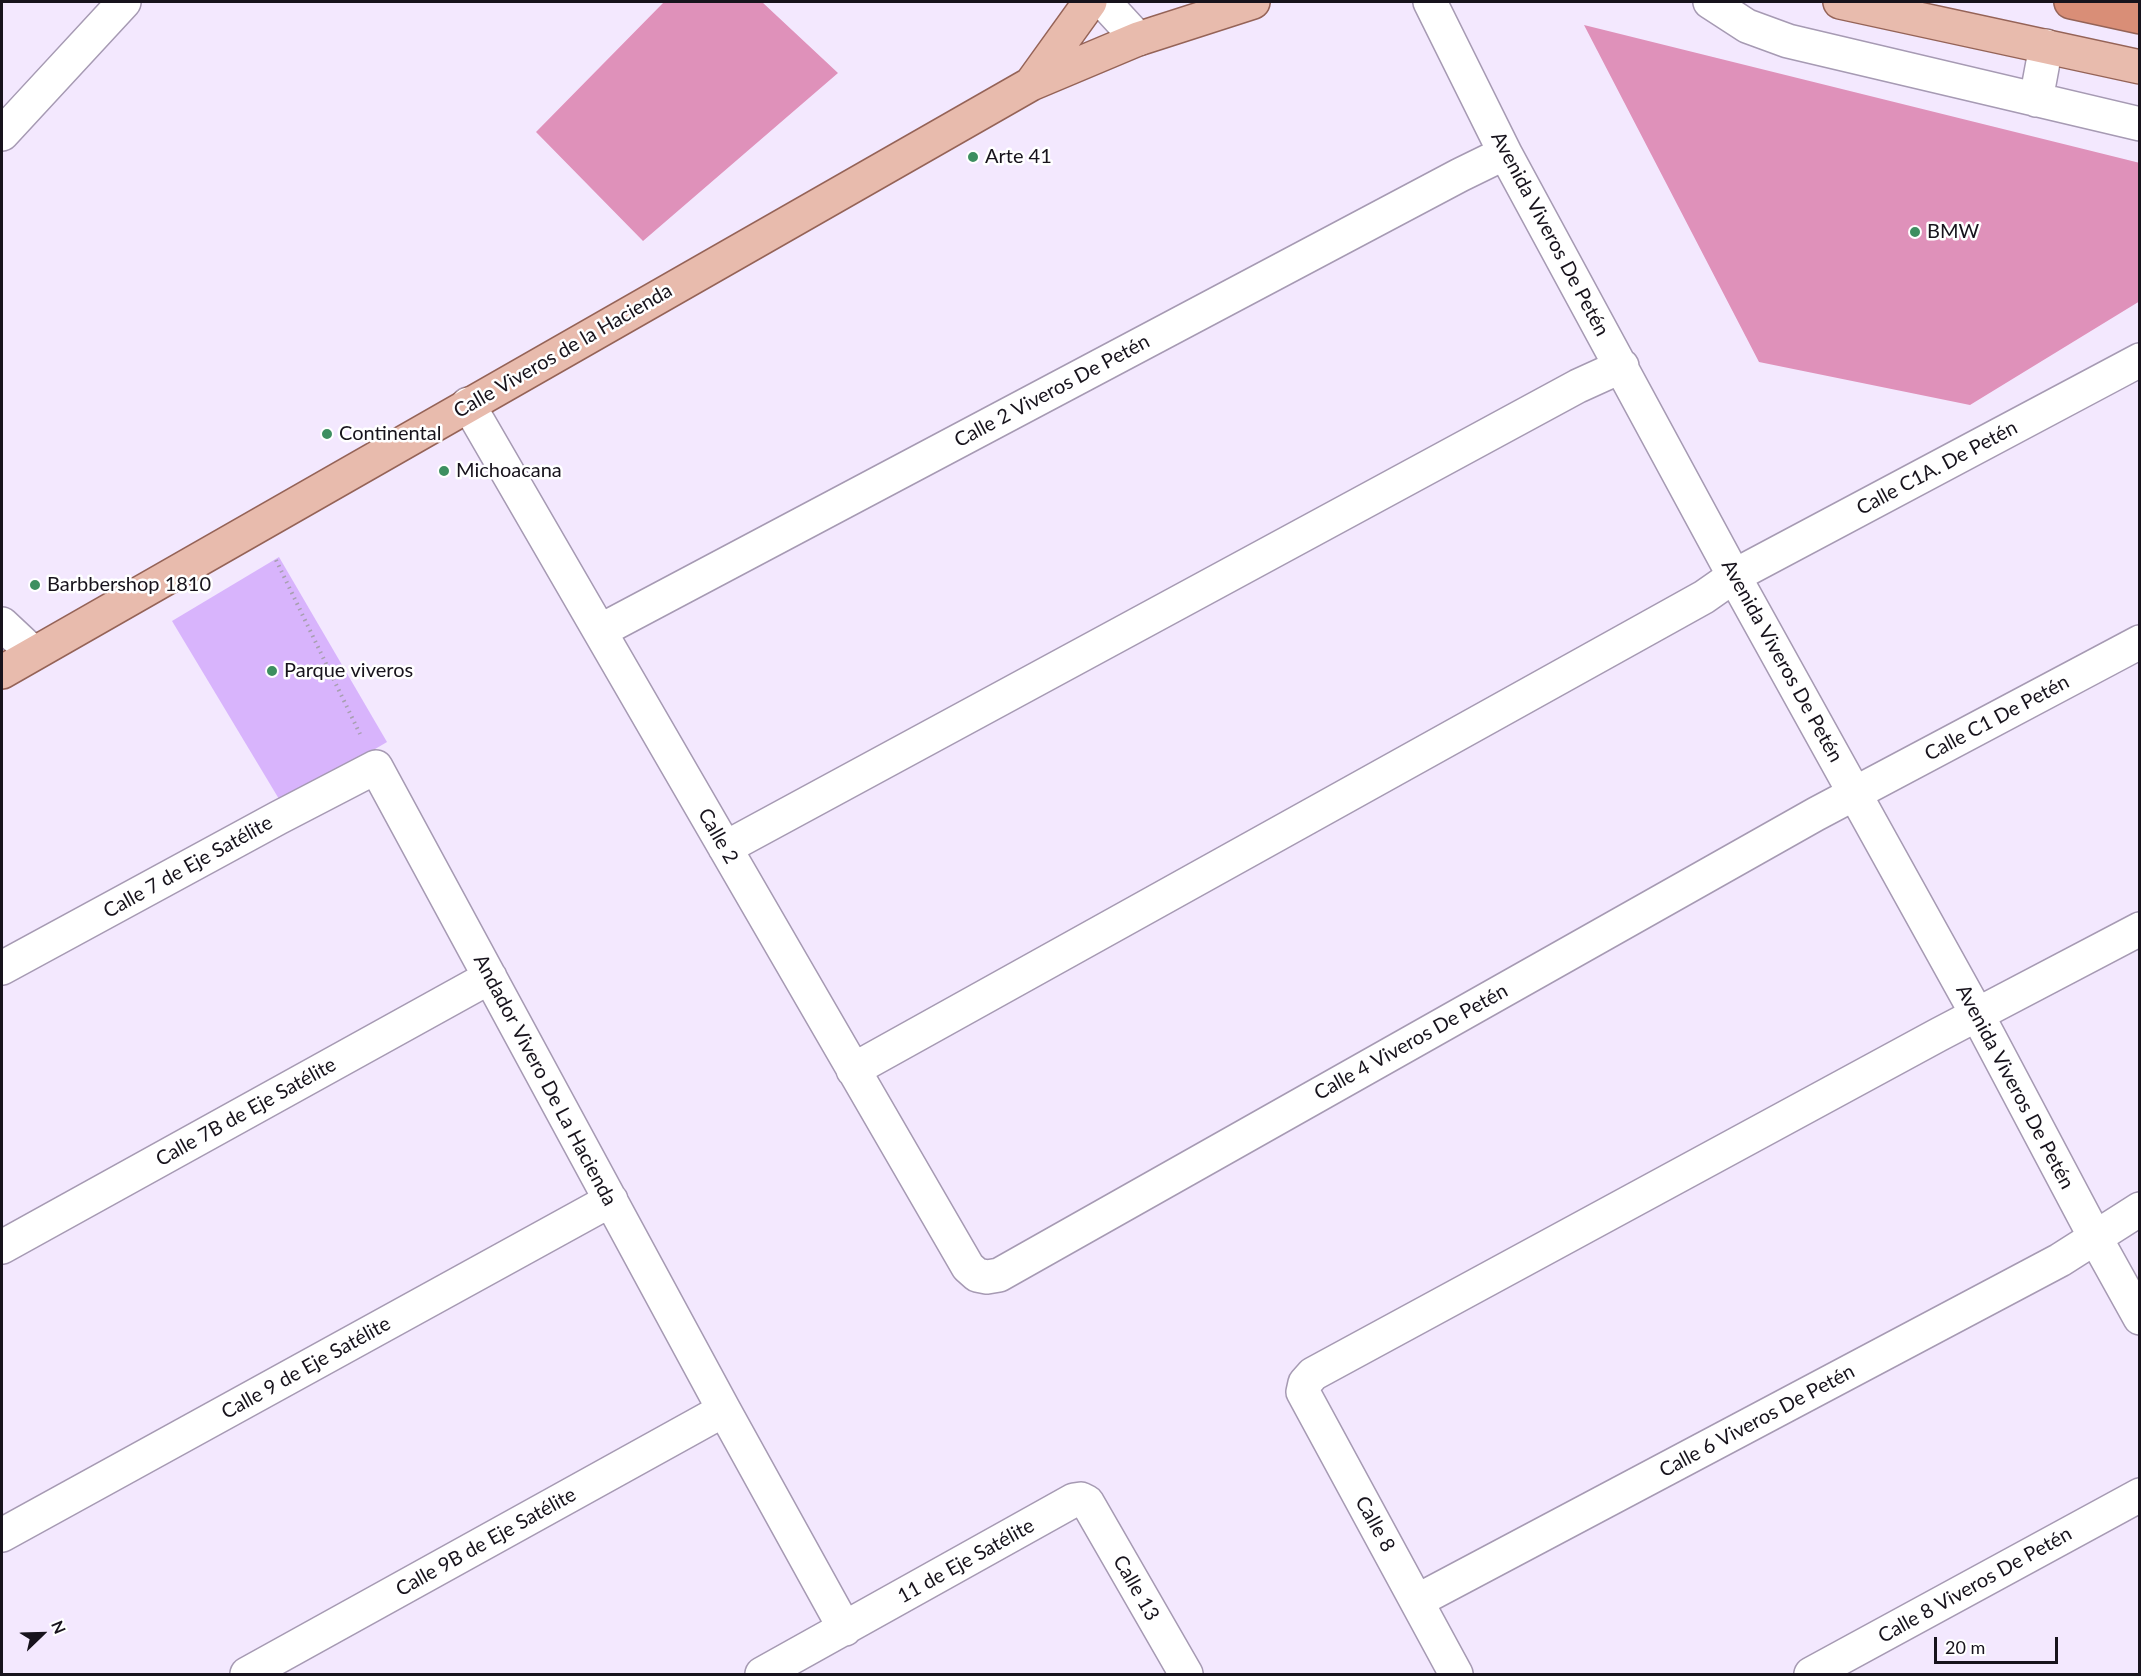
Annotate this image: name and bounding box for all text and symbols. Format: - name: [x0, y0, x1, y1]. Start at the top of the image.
- street label: Avenida Viveros De Petén: [1486, 128, 1614, 340]
- place label: Arte 41: [985, 145, 1052, 169]
- marker: Arte 41: [966, 150, 980, 164]
- place label: BMW: [1927, 220, 1979, 244]
- marker: BMW: [1908, 225, 1922, 239]
- street label: Calle Viveros de la Hacienda: [450, 279, 676, 423]
- street label: Calle 2 Viveros De Petén: [950, 329, 1154, 453]
- street label: Calle C1A. De Petén: [1853, 416, 2021, 520]
- place label: Continental: [339, 422, 441, 446]
- marker: Continental: [320, 427, 334, 441]
- place label: Michoacana: [456, 459, 562, 483]
- marker: Michoacana: [437, 464, 451, 478]
- street label: Avenida Viveros De Petén: [1716, 555, 1848, 767]
- place label: Barbbershop 1810: [47, 573, 211, 597]
- marker: Barbbershop 1810: [28, 578, 42, 592]
- place label: Parque viveros: [284, 659, 413, 683]
- marker: Parque viveros: [265, 664, 279, 678]
- street label: Calle C1 De Petén: [1921, 670, 2073, 766]
- street label: Calle 2: [693, 804, 743, 868]
- street label: Calle 7 de Eje Satélite: [99, 811, 277, 923]
- street label: Andador Vivero De La Hacienda: [468, 950, 622, 1210]
- street label: Calle 4 Viveros De Petén: [1310, 979, 1512, 1105]
- street label: Avenida Viveros De Petén: [1951, 981, 2079, 1193]
- street label: Calle 7B de Eje Satélite: [152, 1052, 340, 1172]
- street label: Calle 9 de Eje Satélite: [217, 1312, 395, 1424]
- street label: Calle 6 Viveros De Petén: [1655, 1359, 1859, 1483]
- street label: Calle 9B de Eje Satélite: [392, 1482, 580, 1602]
- street label: Calle 8: [1350, 1492, 1400, 1556]
- street label: 11 de Eje Satélite: [893, 1514, 1039, 1608]
- street label: Calle 8 Viveros De Petén: [1874, 1522, 2076, 1648]
- street label: Calle 13: [1108, 1551, 1164, 1625]
- north arrow: [12, 1604, 72, 1664]
- text: N: [48, 1617, 70, 1636]
- scale bar: [1937, 1625, 2062, 1663]
- text: 20 m: [1945, 1636, 1985, 1658]

